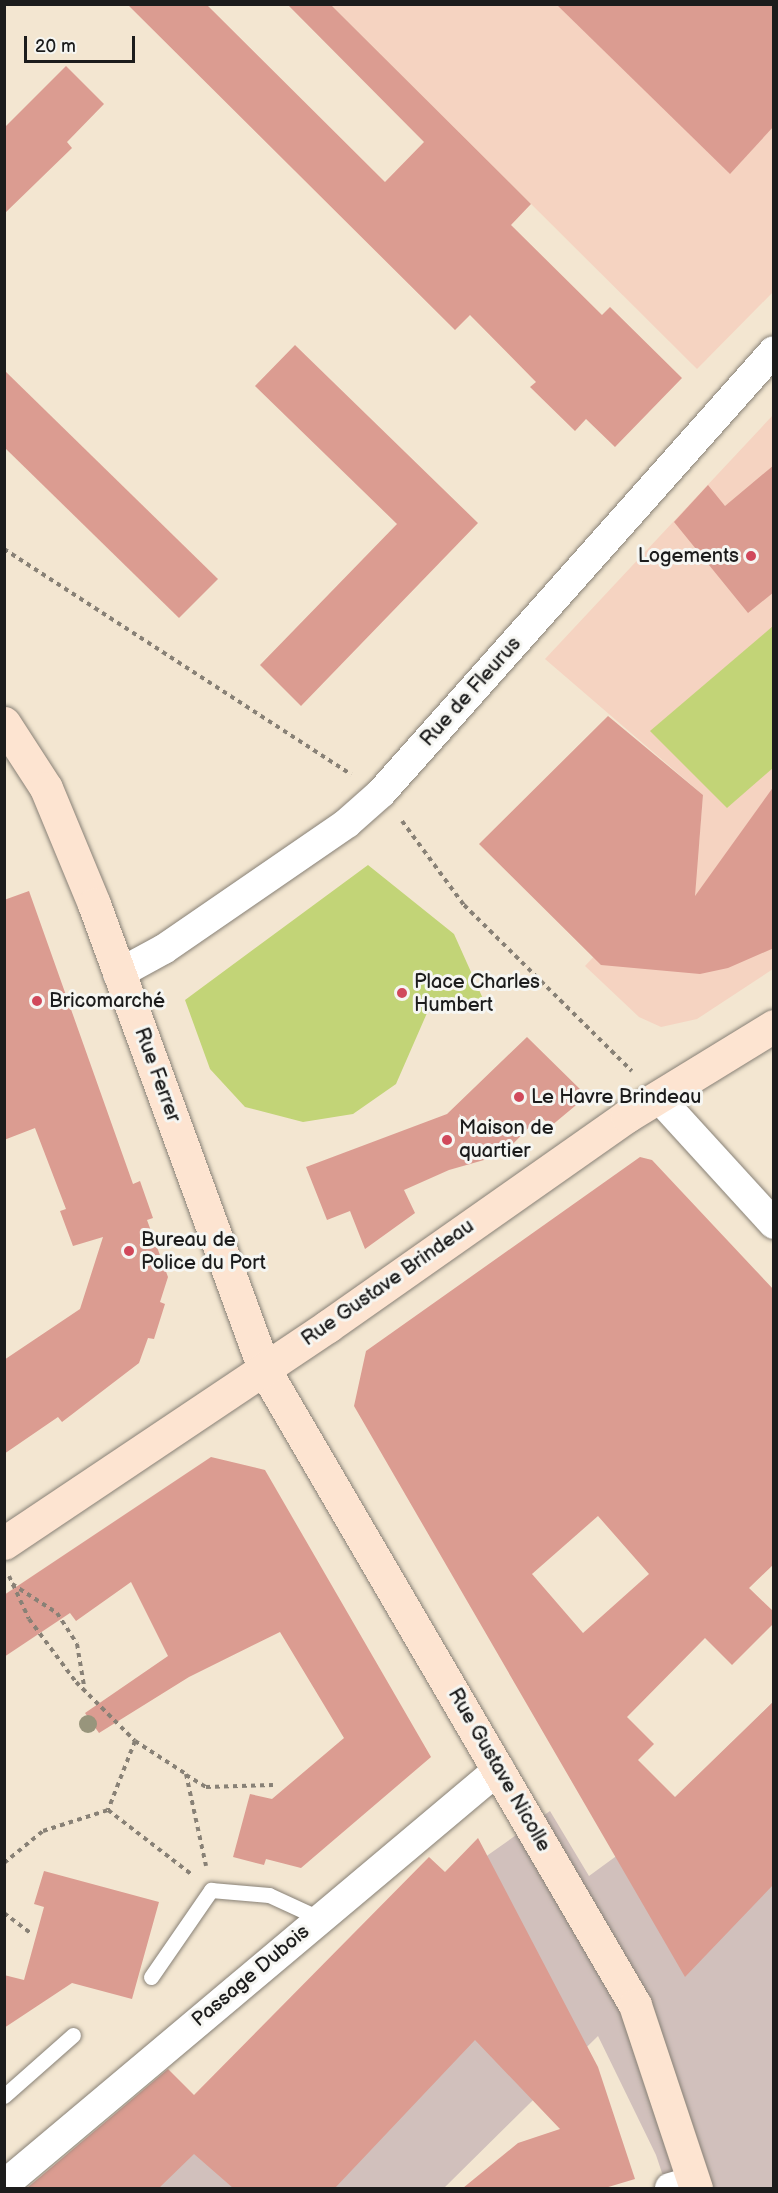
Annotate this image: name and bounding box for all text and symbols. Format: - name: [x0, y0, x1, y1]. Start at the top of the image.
- scale bar: [27, 24, 138, 62]
- text: 20 m: [35, 36, 76, 57]
- place label: Logements: [638, 544, 739, 568]
- marker: Logements: [744, 549, 758, 563]
- street label: Rue de Fleurus: [416, 632, 526, 752]
- place label: Place Charles Humbert: [414, 970, 540, 1017]
- marker: Place Charles Humbert: [395, 986, 409, 1000]
- place label: Bricomarché: [49, 989, 165, 1013]
- marker: Bricomarché: [30, 994, 44, 1008]
- street label: Rue Ferrer: [129, 1024, 185, 1126]
- place label: Le Havre Brindeau: [531, 1085, 701, 1109]
- marker: Le Havre Brindeau: [512, 1090, 526, 1104]
- place label: Maison de quartier: [459, 1116, 554, 1163]
- marker: Maison de quartier: [440, 1133, 454, 1147]
- street label: Rue Gustave Brindeau: [297, 1214, 479, 1352]
- place label: Bureau de Police du Port: [141, 1228, 266, 1275]
- marker: Bureau de Police du Port: [122, 1244, 136, 1258]
- street label: Rue Gustave Nicolle: [442, 1684, 556, 1856]
- street label: Passage Dubois: [187, 1920, 315, 2032]

